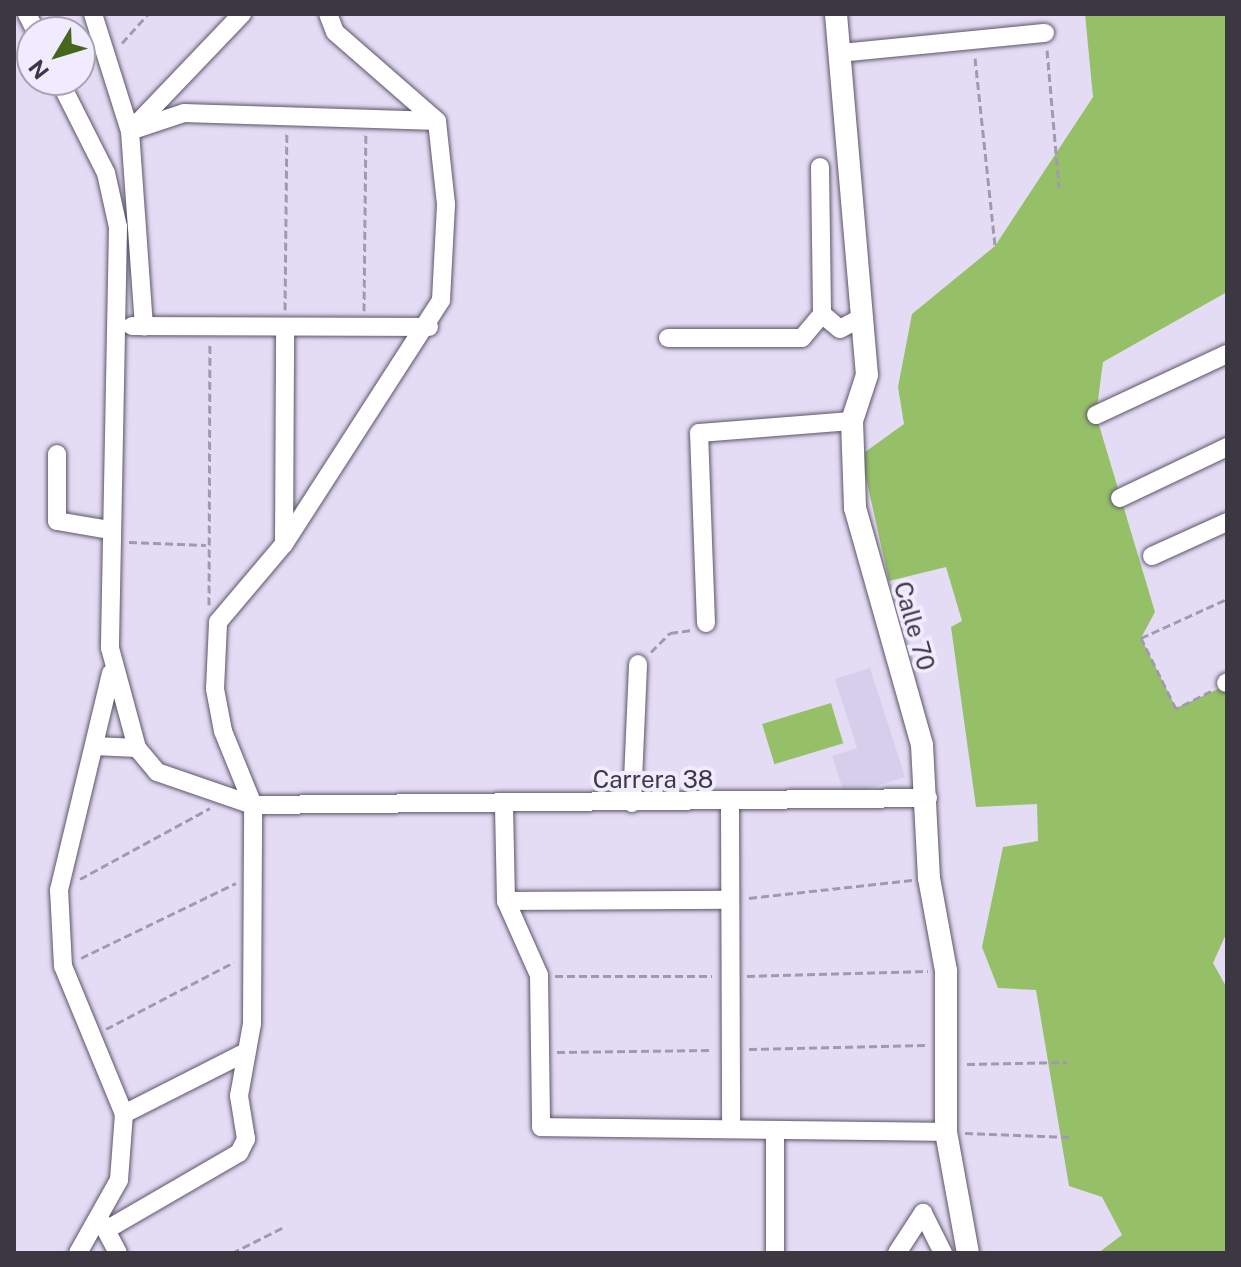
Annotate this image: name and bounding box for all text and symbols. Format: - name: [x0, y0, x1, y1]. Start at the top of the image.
- north arrow: [16, 16, 96, 96]
- text: N: [23, 55, 54, 84]
- street label: Calle 70: [888, 578, 940, 674]
- street label: Carrera 38: [593, 766, 713, 794]

